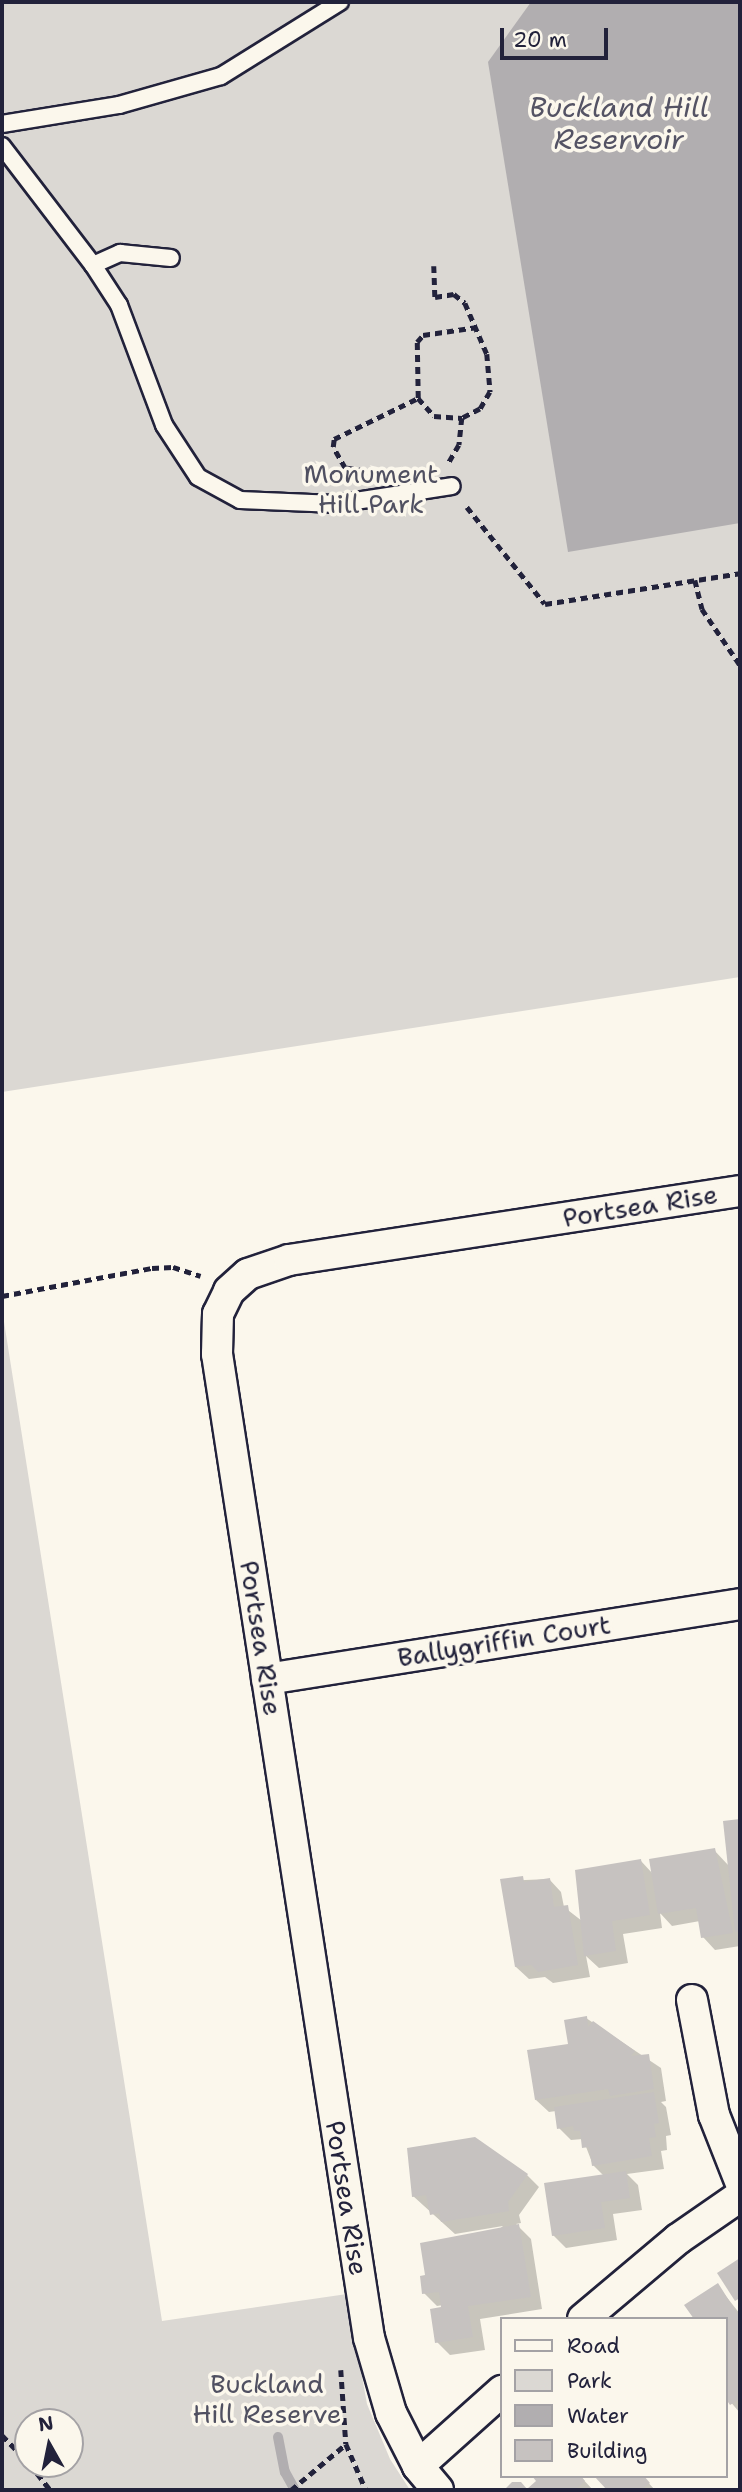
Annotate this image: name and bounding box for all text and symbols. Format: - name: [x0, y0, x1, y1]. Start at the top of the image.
- scale bar: [504, 14, 612, 58]
- text: 20 m: [513, 26, 567, 54]
- water label: Buckland Hill Reservoir: [529, 90, 709, 156]
- park label: Monument Hill Park: [304, 458, 438, 520]
- street label: Portsea Rise: [560, 1178, 720, 1234]
- street label: Portsea Rise: [233, 1558, 289, 1718]
- street label: Ballygriffin Court: [395, 1609, 613, 1673]
- street label: Portsea Rise: [319, 2118, 375, 2278]
- legend: [500, 2317, 728, 2478]
- text: Road: [567, 2332, 620, 2360]
- text: Park: [567, 2367, 612, 2395]
- park label: Buckland Hill Reserve: [192, 2368, 342, 2430]
- text: Water: [567, 2402, 629, 2430]
- north arrow: [14, 2408, 84, 2478]
- text: N: [37, 2410, 55, 2437]
- text: Building: [567, 2437, 647, 2465]

